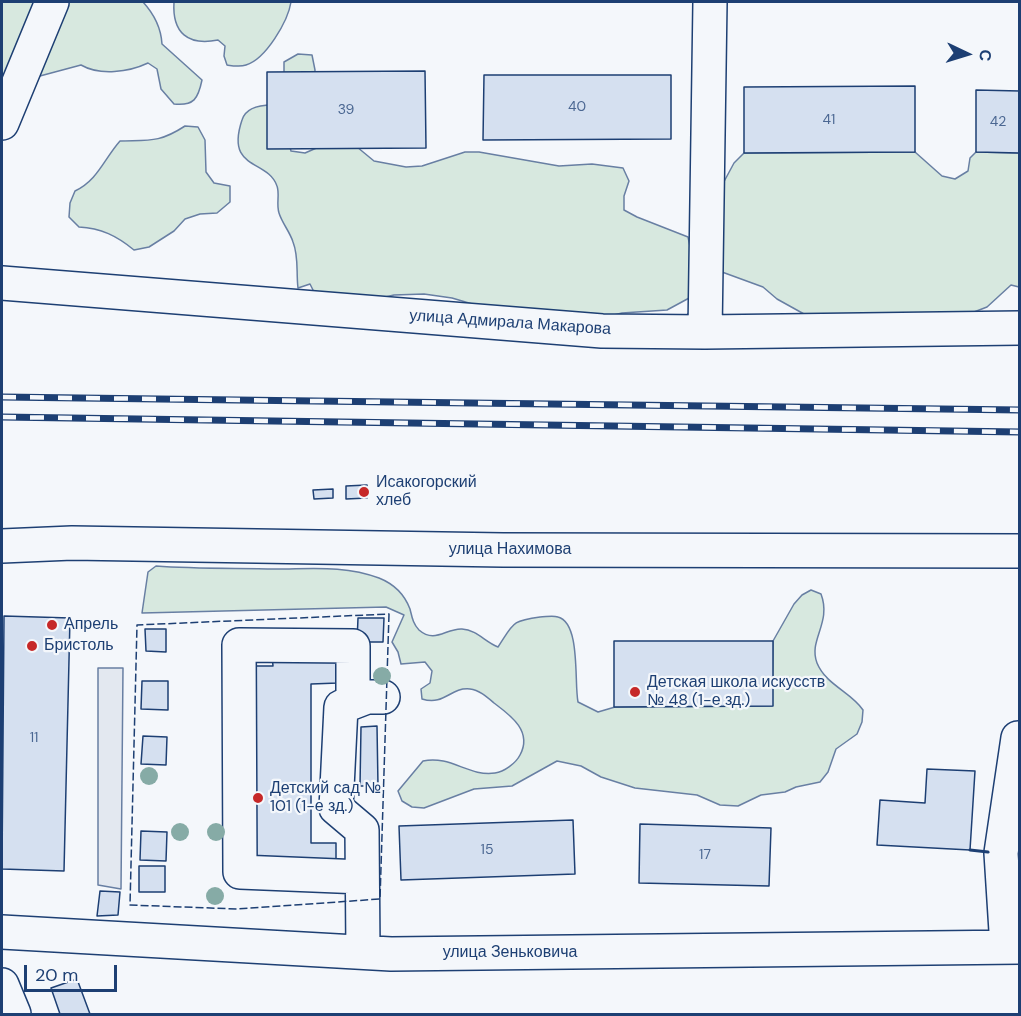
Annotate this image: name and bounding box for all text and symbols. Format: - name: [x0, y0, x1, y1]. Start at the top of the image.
- north arrow: [937, 24, 997, 84]
- text: С: [975, 49, 996, 62]
- house number: 40: [568, 99, 586, 115]
- house number: 39: [338, 102, 354, 118]
- house number: 41: [823, 112, 835, 128]
- house number: 42: [990, 114, 1006, 130]
- street label: улица Адмирала Макарова: [409, 306, 611, 340]
- place label: Исакогорский хлеб: [376, 473, 477, 511]
- marker: Исакогорский хлеб: [357, 485, 371, 499]
- street label: улица Нахимова: [449, 540, 571, 560]
- place label: Апрель: [64, 615, 118, 635]
- marker: Апрель: [45, 618, 59, 632]
- place label: Бристоль: [44, 636, 114, 656]
- marker: Бристоль: [25, 639, 39, 653]
- place label: Детская школа искусств № 48 (1-е зд.): [647, 673, 825, 711]
- marker: Детская школа искусств № 48 (1-е зд.): [628, 685, 642, 699]
- house number: 11: [30, 730, 38, 746]
- place label: Детский сад № 101 (1-е зд.): [270, 779, 381, 817]
- marker: Детский сад № 101 (1-е зд.): [251, 791, 265, 805]
- house number: 15: [481, 842, 493, 858]
- house number: 17: [699, 847, 711, 863]
- street label: улица Зеньковича: [443, 943, 577, 963]
- scale bar: [27, 953, 120, 991]
- text: 20 m: [35, 963, 78, 987]

